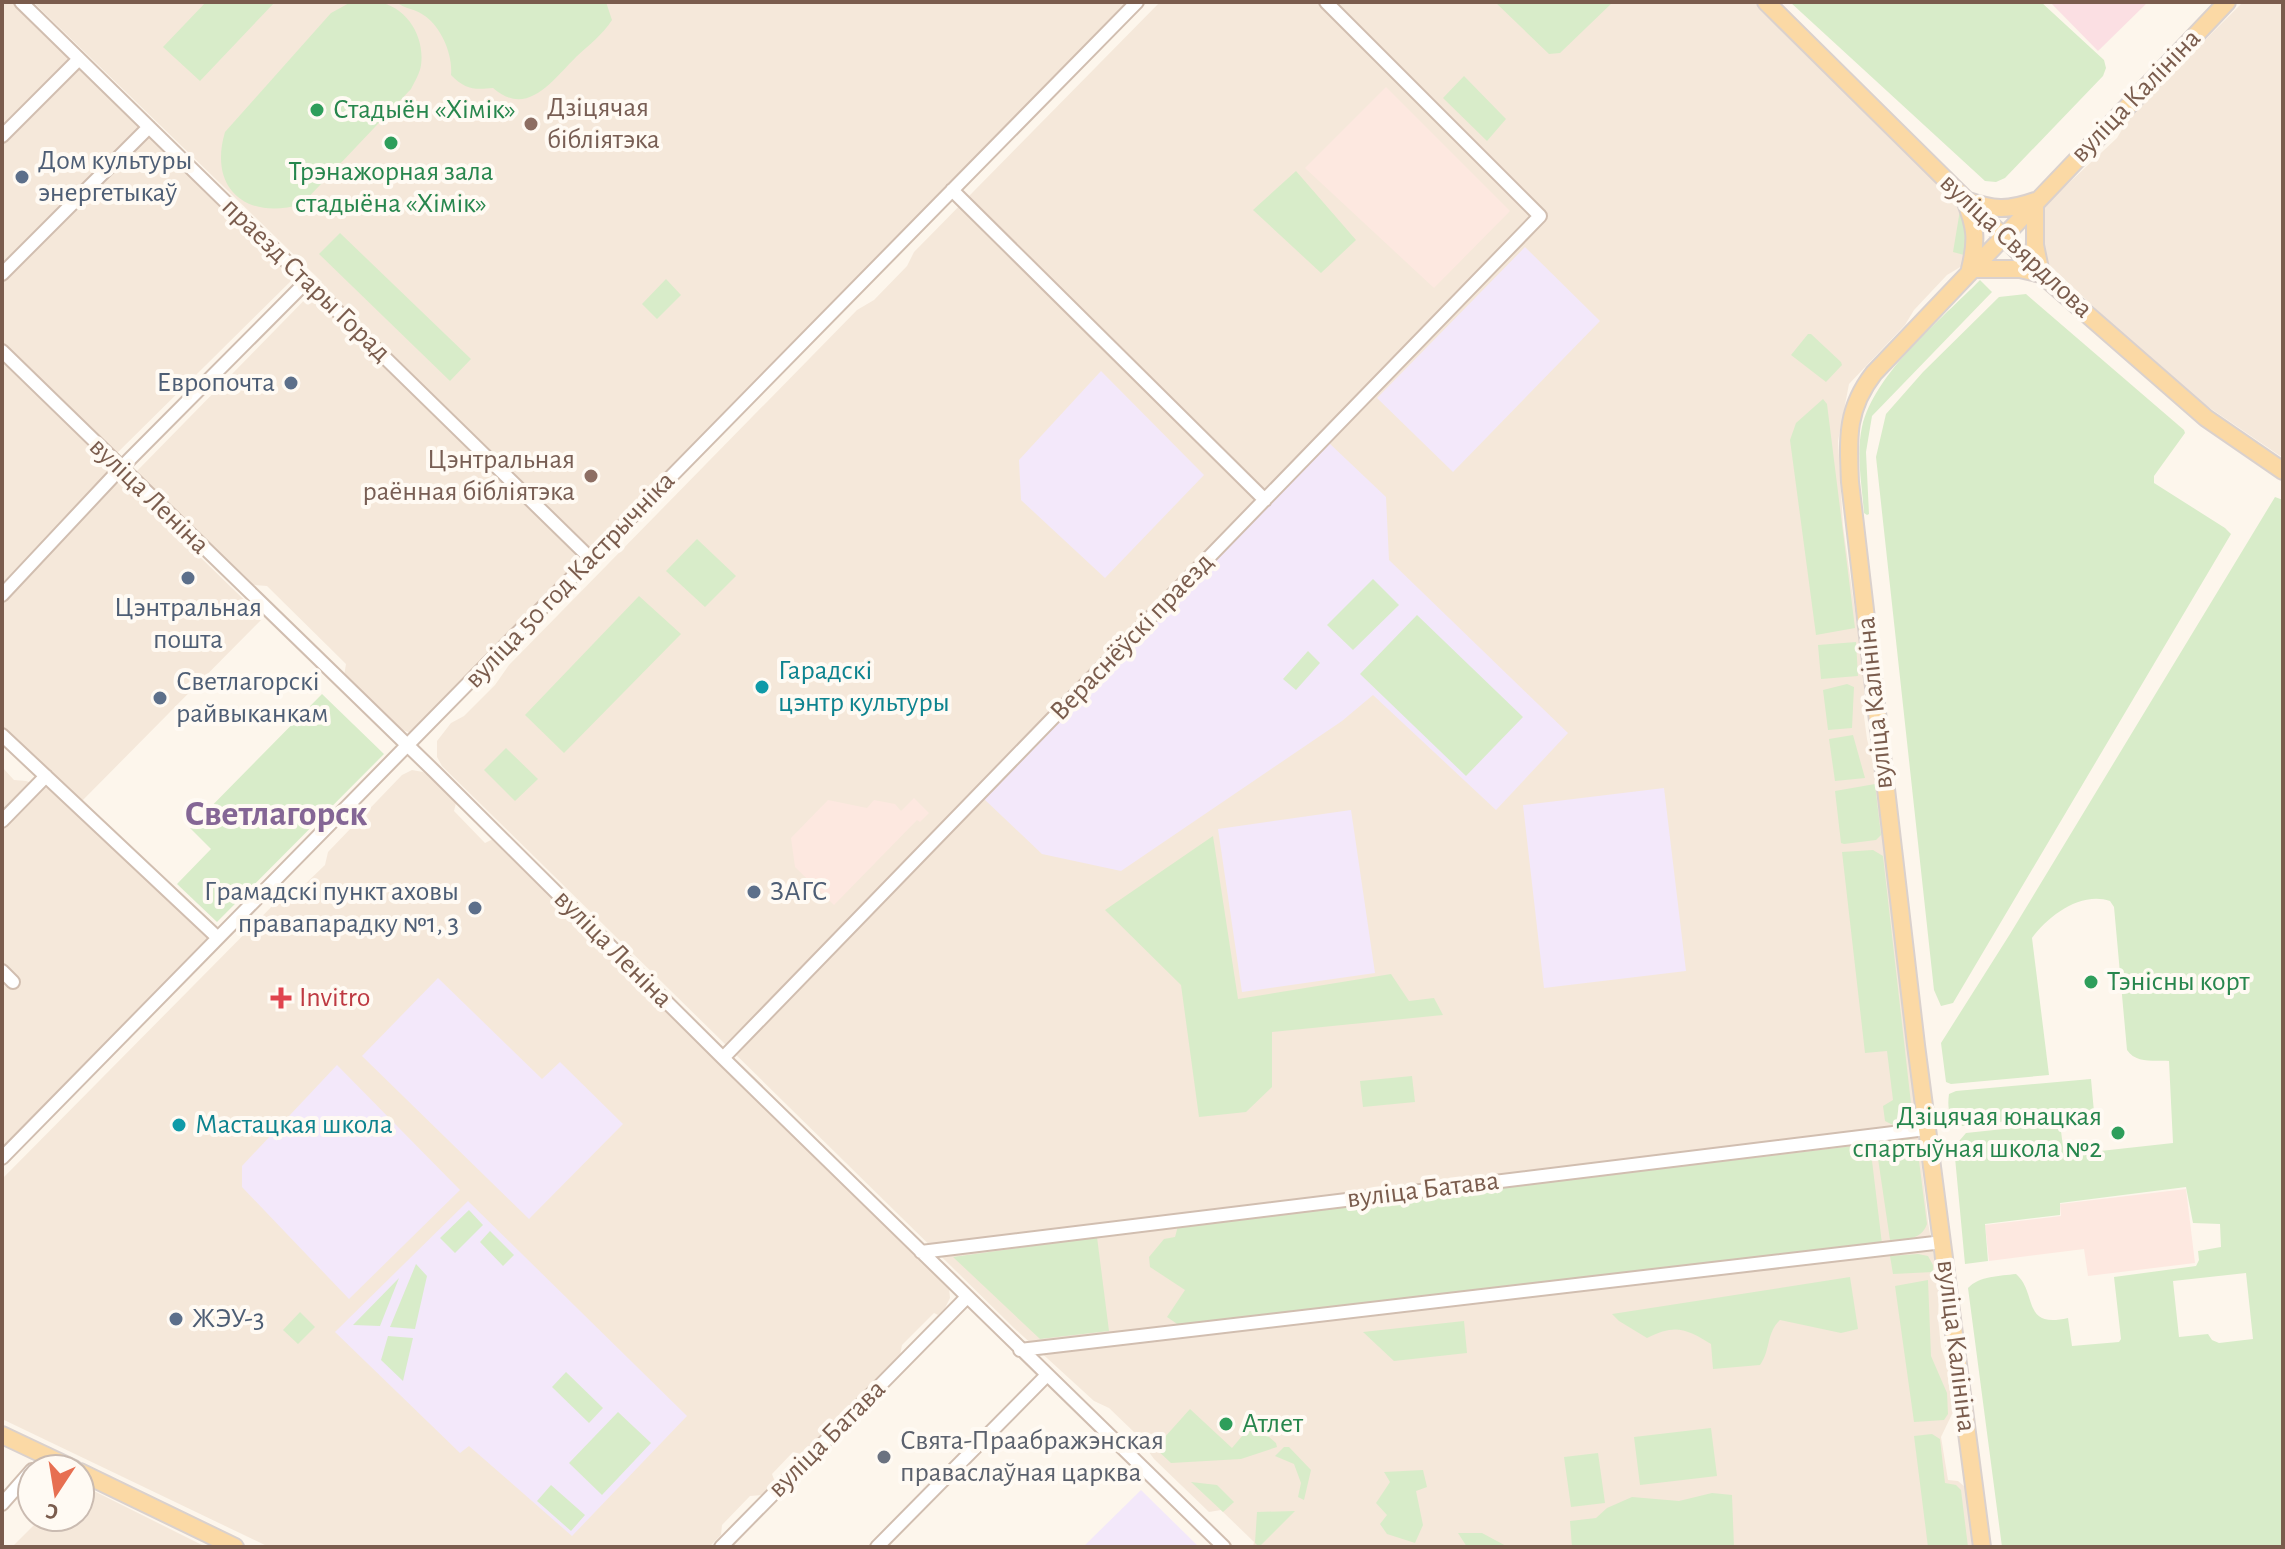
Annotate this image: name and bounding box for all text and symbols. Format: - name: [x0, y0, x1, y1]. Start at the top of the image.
- street label: вуліца Калініна: [2066, 24, 2206, 168]
- place label: Дзіцячая бібліятэка: [547, 94, 660, 154]
- place label: Стадыён «Хімік»: [333, 96, 516, 124]
- marker: Стадыён «Хімік»: [308, 101, 326, 119]
- marker: Дзіцячая бібліятэка: [522, 115, 540, 133]
- marker: Трэнажорная зала стадыёна «Хімік»: [382, 134, 400, 152]
- place label: Дом культуры энергетыкаў: [38, 147, 193, 207]
- place label: Трэнажорная зала стадыёна «Хімік»: [288, 158, 494, 218]
- marker: Дом культуры энергетыкаў: [13, 168, 31, 186]
- street label: вуліца Свярдлова: [1934, 168, 2098, 324]
- street label: праезд Стары Горад: [216, 193, 396, 367]
- place label: Европочта: [156, 369, 275, 397]
- marker: Европочта: [282, 374, 300, 392]
- street label: вуліца Леніна: [84, 432, 214, 560]
- place label: Цэнтральная раённая бібліятэка: [363, 446, 575, 506]
- street label: вуліца 50 год Кастрычніка: [460, 466, 681, 694]
- marker: Цэнтральная раённая бібліятэка: [582, 467, 600, 485]
- street label: Вераснёўскі праезд: [1045, 548, 1219, 726]
- marker: Цэнтральная пошта: [179, 569, 197, 587]
- place label: Цэнтральная пошта: [114, 594, 262, 654]
- street label: вуліца Калініна: [1852, 615, 1898, 791]
- place label: Гарадскі цэнтр культуры: [778, 657, 950, 717]
- place label: Светлагорскі райвыканкам: [176, 668, 329, 728]
- marker: Гарадскі цэнтр культуры: [753, 678, 771, 696]
- marker: Светлагорскі райвыканкам: [151, 689, 169, 707]
- district label: Светлагорск: [185, 796, 367, 832]
- place label: Грамадскі пункт аховы правапарадку №1, 3: [204, 878, 459, 938]
- place label: ЗАГС: [770, 878, 827, 906]
- marker: ЗАГС: [745, 883, 763, 901]
- street label: вуліца Леніна: [549, 885, 678, 1014]
- marker: Грамадскі пункт аховы правапарадку №1, 3: [466, 899, 484, 917]
- place label: Тэнісны корт: [2107, 968, 2250, 996]
- marker: Тэнісны корт: [2082, 973, 2100, 991]
- place label: Invitro: [299, 984, 370, 1012]
- marker: Invitro: [270, 987, 292, 1009]
- place label: Дзіцячая юнацкая спартыўная школа №2: [1852, 1103, 2102, 1163]
- place label: Мастацкая школа: [195, 1111, 393, 1139]
- marker: Мастацкая школа: [170, 1116, 188, 1134]
- marker: Дзіцячая юнацкая спартыўная школа №2: [2109, 1124, 2127, 1142]
- street label: вуліца Батава: [1345, 1167, 1501, 1213]
- street label: вуліца Калініна: [1932, 1258, 1980, 1434]
- place label: ЖЭУ-3: [192, 1305, 264, 1333]
- marker: ЖЭУ-3: [167, 1310, 185, 1328]
- street label: вуліца Батава: [763, 1375, 891, 1503]
- place label: Атлет: [1242, 1410, 1304, 1438]
- marker: Атлет: [1217, 1415, 1235, 1433]
- place label: Свята-Праабражэнская праваслаўная царква: [900, 1427, 1164, 1487]
- marker: Свята-Праабражэнская праваслаўная царква: [875, 1448, 893, 1466]
- north arrow: [16, 1453, 96, 1533]
- text: С: [44, 1500, 60, 1524]

